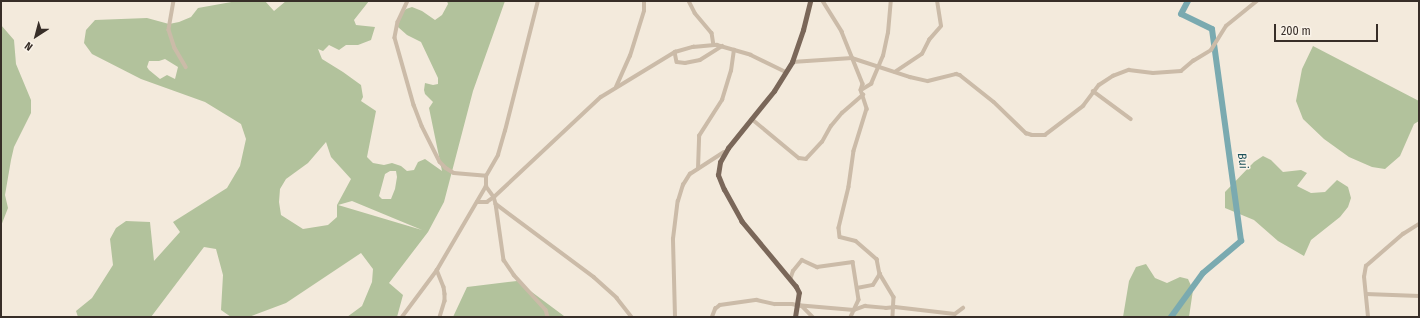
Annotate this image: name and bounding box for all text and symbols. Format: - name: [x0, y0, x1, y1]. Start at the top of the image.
- north arrow: [16, 16, 56, 56]
- scale bar: [1276, 16, 1380, 42]
- text: 200 m: [1281, 24, 1311, 38]
- text: N: [22, 39, 35, 53]
- water label: Bui: [1234, 152, 1250, 170]

